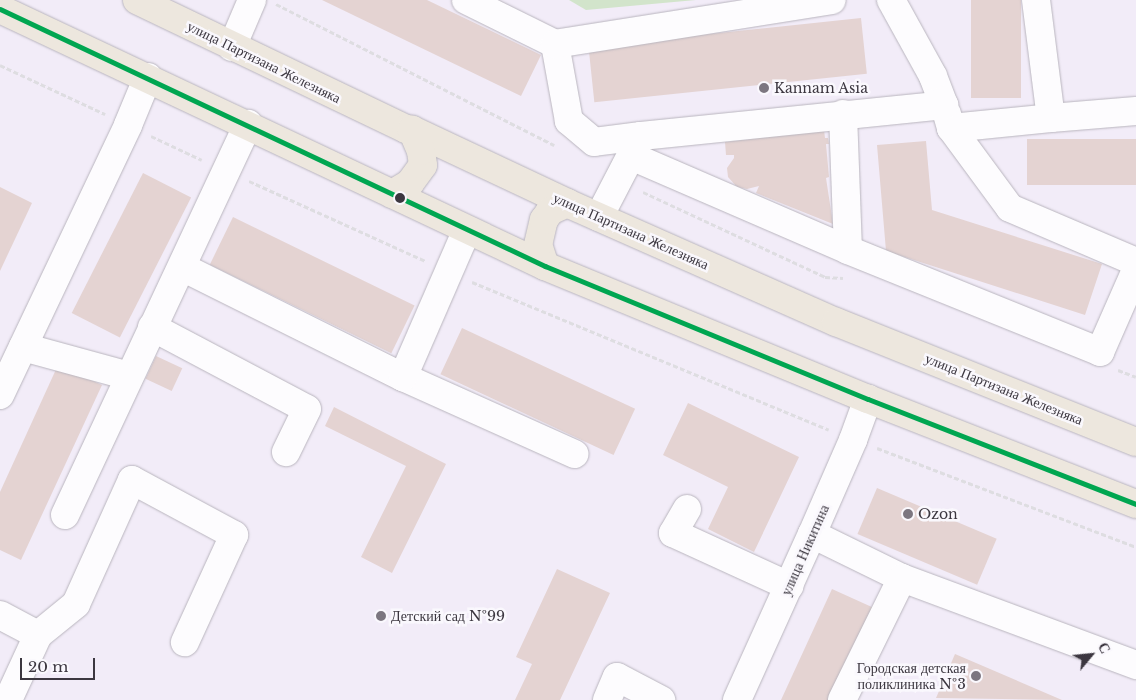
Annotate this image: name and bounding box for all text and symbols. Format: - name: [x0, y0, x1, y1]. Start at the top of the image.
- street label: улица Партизана Железняка: [185, 18, 343, 106]
- place label: Kannam Asia: [774, 80, 868, 96]
- marker: Kannam Asia: [758, 82, 770, 94]
- street label: улица Партизана Железняка: [551, 189, 711, 273]
- unlabelled marker: [395, 193, 405, 203]
- street label: улица Партизана Железняка: [923, 350, 1085, 428]
- street label: улица Никитина: [777, 502, 833, 598]
- place label: Ozon: [918, 506, 958, 522]
- marker: Ozon: [902, 508, 914, 520]
- place label: Детский сад №99: [391, 608, 505, 624]
- marker: Детский сад №99: [375, 610, 387, 622]
- north arrow: [1066, 630, 1116, 680]
- text: С: [1094, 639, 1115, 657]
- scale bar: [22, 648, 98, 680]
- text: 20 m: [28, 657, 68, 676]
- place label: Городская детская поликлиника №3: [857, 660, 966, 692]
- marker: Городская детская поликлиника №3: [970, 670, 982, 682]

